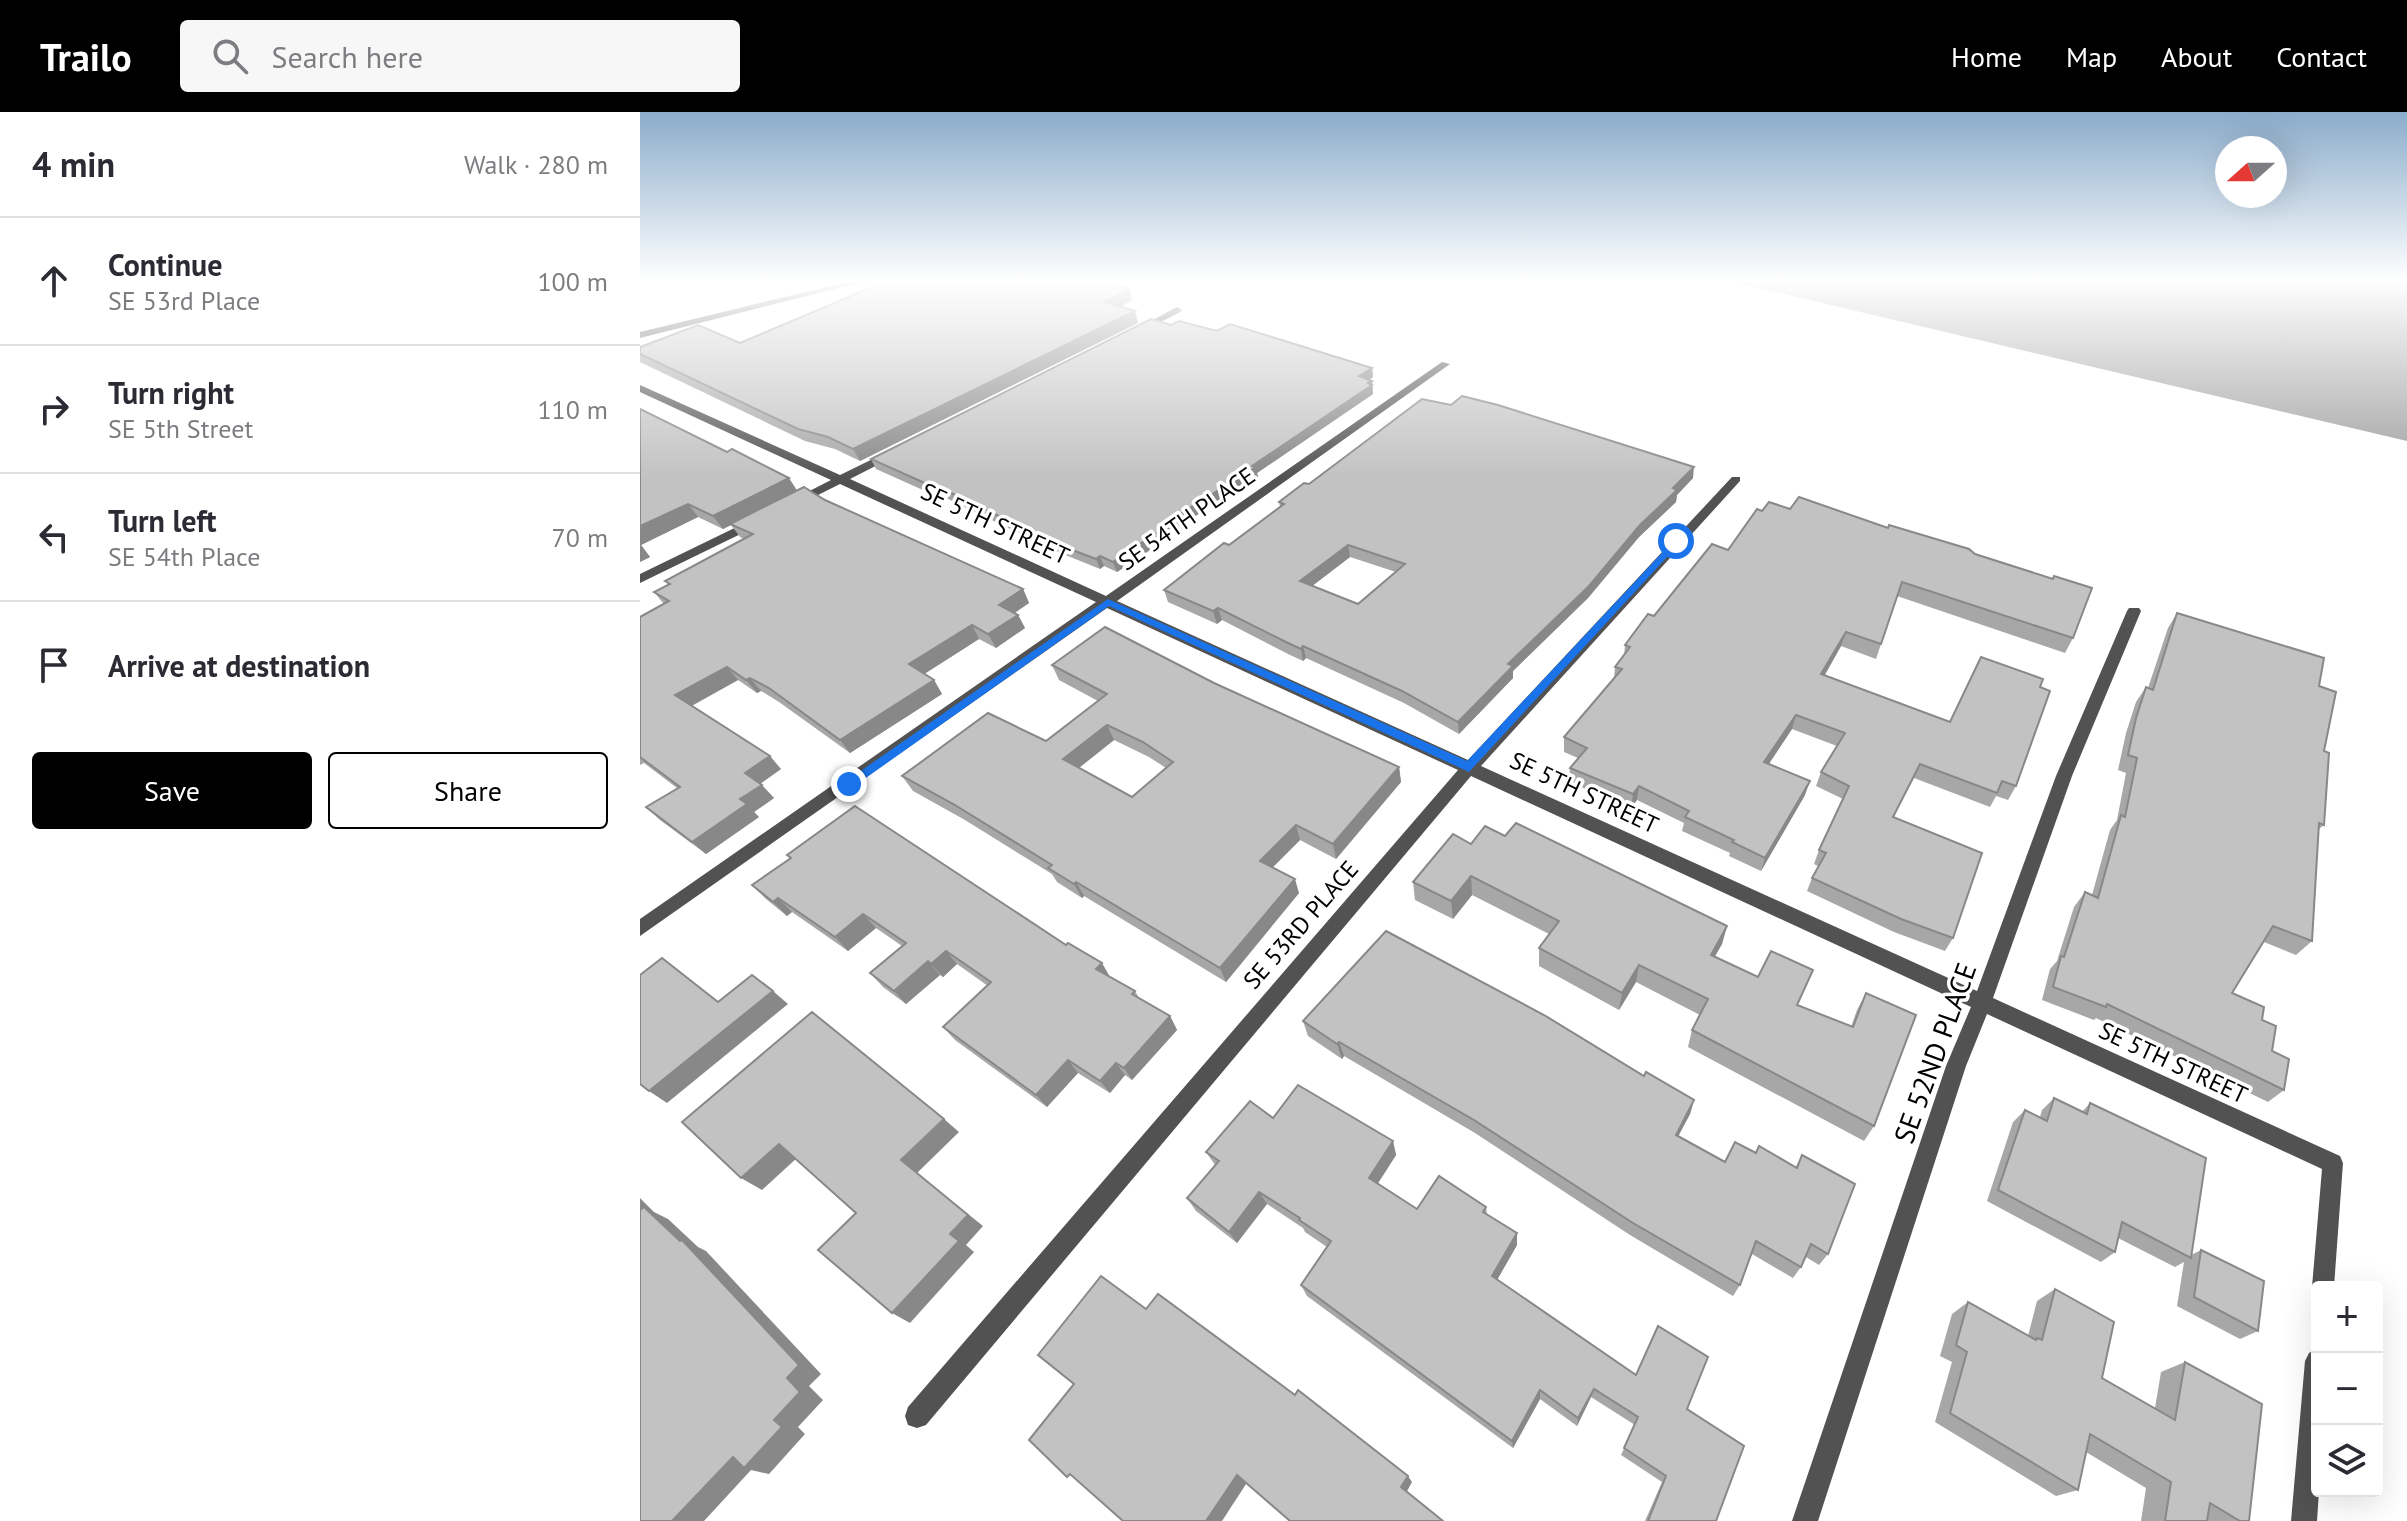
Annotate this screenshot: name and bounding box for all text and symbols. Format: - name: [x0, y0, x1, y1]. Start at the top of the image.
- search box: [180, 20, 740, 92]
- text: Trailo: [40, 32, 132, 81]
- icon: search: [208, 34, 252, 78]
- text: Search here: [272, 37, 423, 76]
- text: Home: [1951, 38, 2022, 75]
- text: Map: [2066, 38, 2117, 75]
- text: About: [2161, 38, 2232, 75]
- text: Contact: [2276, 38, 2367, 75]
- north arrow: [2215, 136, 2287, 208]
- text: 4 min: [32, 142, 115, 186]
- text: Walk · 280 m: [464, 148, 608, 181]
- text: Continue: [108, 245, 222, 284]
- icon: ahead: [32, 259, 76, 303]
- text: 100 m: [537, 265, 608, 298]
- text: SE 53rd Place: [108, 284, 260, 317]
- text: Turn right: [108, 373, 234, 412]
- icon: right: [32, 387, 76, 431]
- text: 110 m: [537, 393, 608, 426]
- text: SE 5th Street: [108, 412, 253, 445]
- street label: SE 54TH PLACE: [1112, 460, 1261, 577]
- street label: SE 5TH STREET: [916, 476, 1074, 571]
- text: Turn left: [108, 501, 216, 540]
- icon: left: [32, 515, 76, 559]
- text: 70 m: [552, 521, 608, 554]
- route start: [1658, 523, 1694, 559]
- text: SE 54th Place: [108, 540, 260, 573]
- icon: arrive: [32, 643, 76, 687]
- text: Arrive at destination: [108, 646, 370, 685]
- street label: SE 5TH STREET: [1505, 745, 1663, 840]
- button: Save: [32, 752, 312, 829]
- button: Share: [328, 752, 608, 829]
- route end: [831, 766, 867, 802]
- street label: SE 53RD PLACE: [1236, 854, 1365, 995]
- street label: SE 52ND PLACE: [1885, 957, 1984, 1148]
- street label: SE 5TH STREET: [2094, 1015, 2252, 1110]
- map controls: [2311, 1281, 2383, 1497]
- button: +: [2311, 1281, 2383, 1353]
- button: −: [2311, 1353, 2383, 1425]
- button: layers: [2311, 1425, 2383, 1497]

